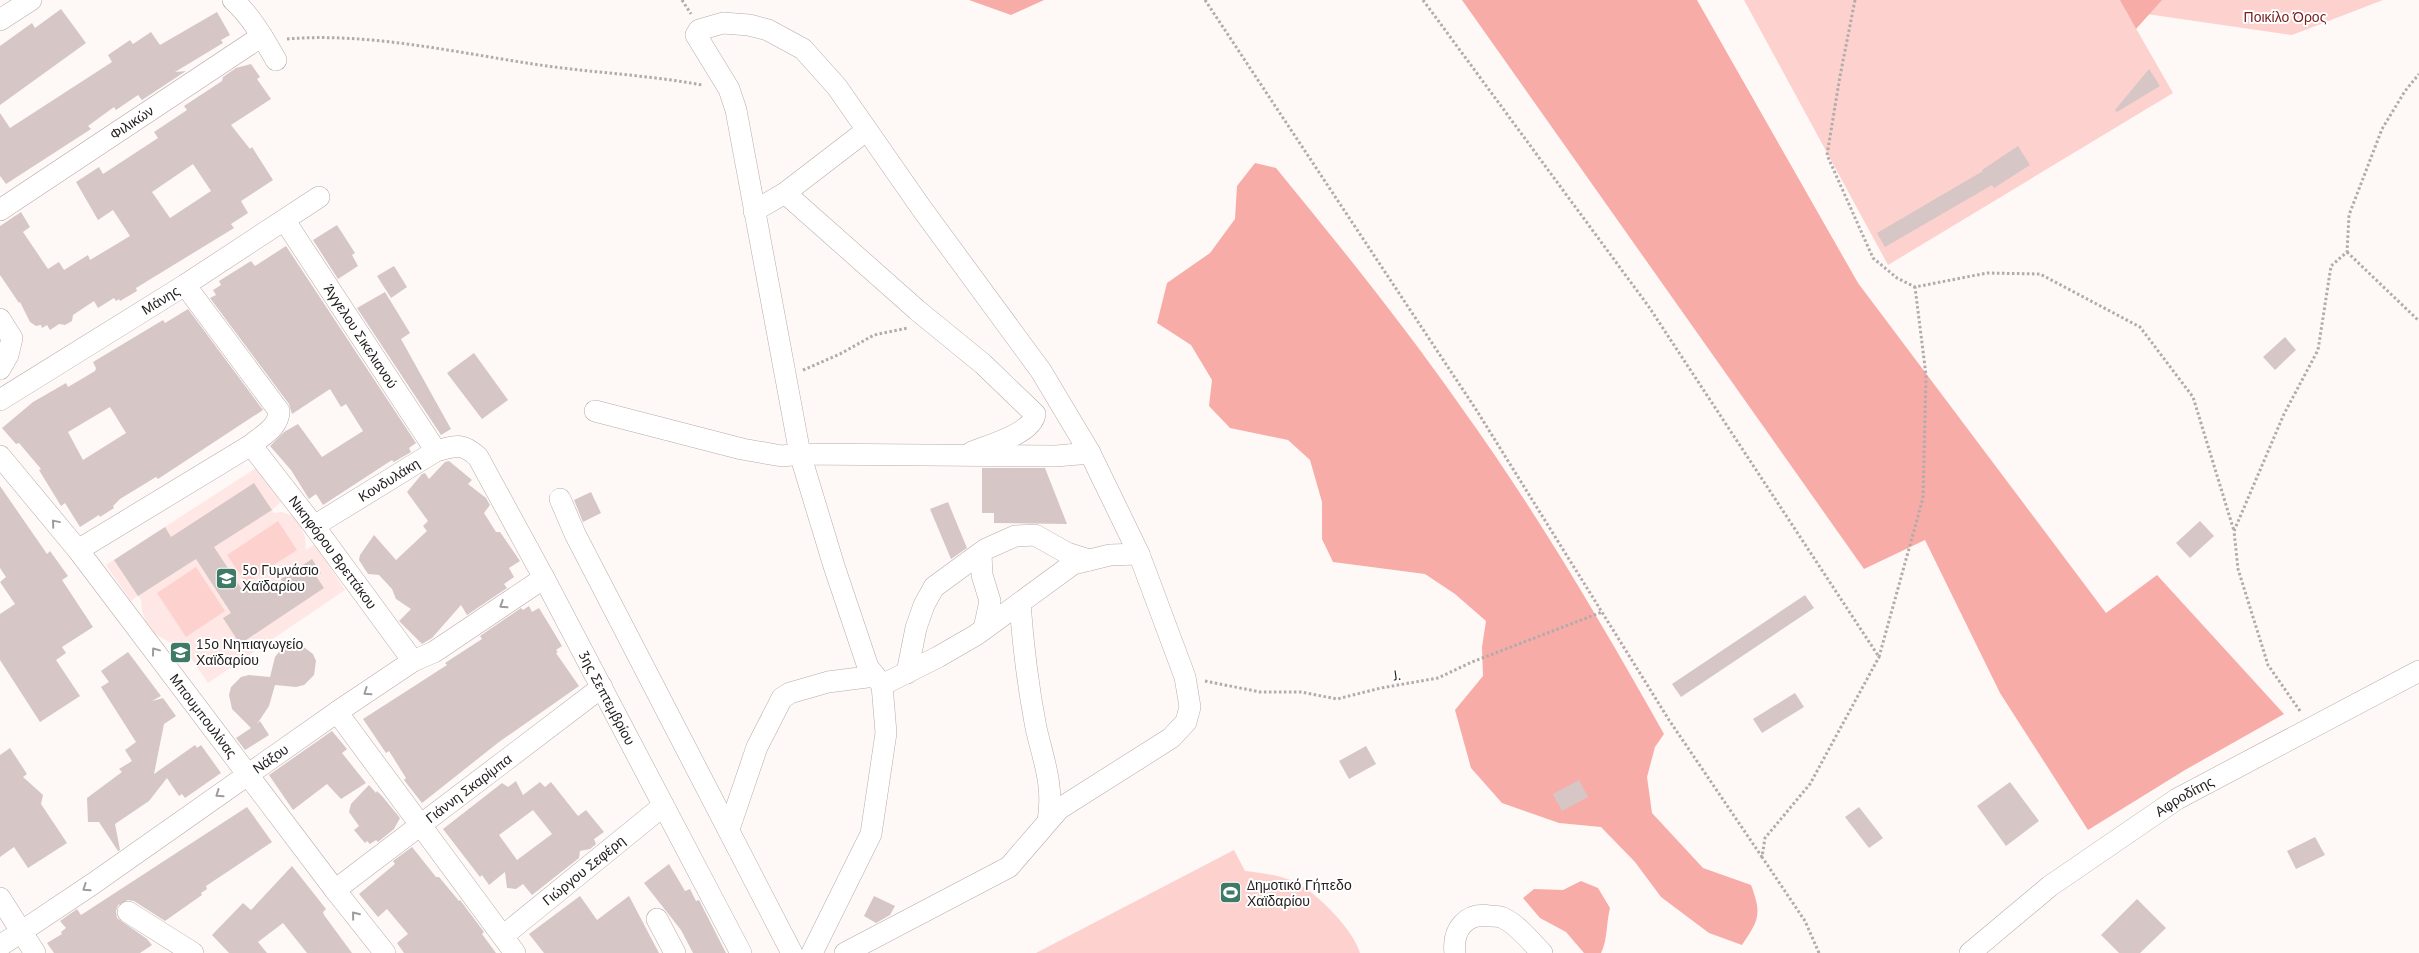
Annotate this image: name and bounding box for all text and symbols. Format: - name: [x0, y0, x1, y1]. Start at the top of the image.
- park label: Ποικίλο Όρος: [2244, 8, 2327, 26]
- street label: Φιλικών: [106, 101, 157, 144]
- street label: Άγγελου Σικελιανού: [320, 281, 401, 392]
- street label: Μάνης: [138, 282, 183, 319]
- street label: Κονδυλάκη: [355, 454, 423, 506]
- street label: Νικηφόρου Βρεττάκου: [285, 492, 381, 613]
- one-way arrow: [53, 520, 61, 529]
- place label: 5ο Γυμνάσιο Χαϊδαρίου: [242, 561, 319, 595]
- school or university icon: 5ο Γυμνάσιο Χαϊδαρίου: [214, 566, 238, 590]
- one-way arrow: [500, 598, 509, 608]
- place label: 15ο Νηπιαγωγείο Χαϊδαρίου: [196, 635, 303, 669]
- school or university icon: 15ο Νηπιαγωγείο Χαϊδαρίου: [168, 640, 192, 664]
- one-way arrow: [152, 647, 161, 657]
- street label: 3ης Σεπτεμβρίου: [575, 647, 639, 748]
- street label: J.: [1391, 666, 1402, 685]
- street label: Μπουμπουλίνας: [166, 670, 241, 762]
- one-way arrow: [363, 686, 373, 695]
- street label: Νάξου: [249, 740, 292, 778]
- street label: Γιάννη Σκαρίμπα: [422, 750, 515, 827]
- street label: Αφροδίτης: [2151, 772, 2217, 820]
- one-way arrow: [215, 788, 225, 797]
- street label: Γιώργου Σεφέρη: [539, 831, 629, 909]
- place label: Δημοτικό Γήπεδο Χαϊδαρίου: [1247, 876, 1352, 910]
- sports icon: Δημοτικό Γήπεδο Χαϊδαρίου: [1219, 881, 1243, 905]
- one-way arrow: [83, 882, 92, 891]
- one-way arrow: [352, 912, 360, 921]

